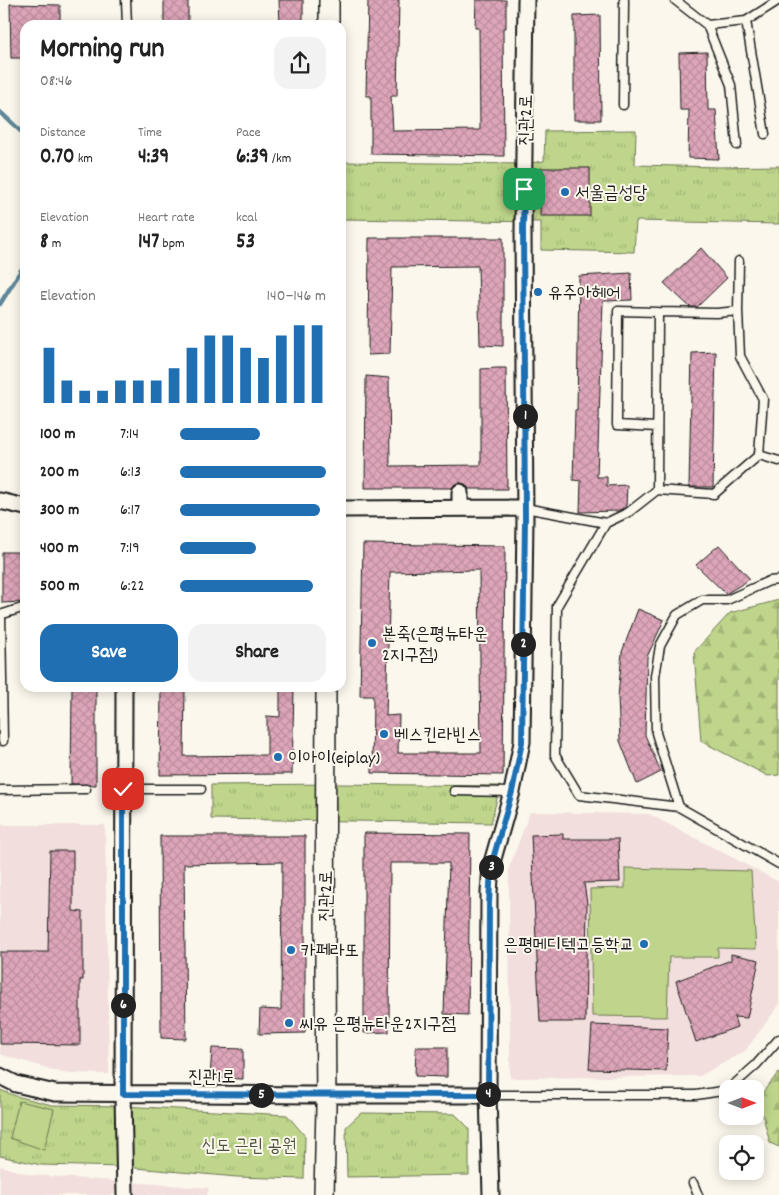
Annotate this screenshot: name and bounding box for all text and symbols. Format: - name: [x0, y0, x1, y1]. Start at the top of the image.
- text: Morning run: [40, 31, 164, 71]
- button: share: [274, 37, 326, 89]
- text: 08:46: [40, 70, 72, 93]
- street label: 진관2로: [515, 94, 540, 146]
- text: Distance: [40, 123, 86, 143]
- text: Time: [138, 123, 162, 143]
- text: Pace: [236, 123, 261, 143]
- text: 0.70: [40, 143, 74, 173]
- text: 4:39: [138, 143, 169, 173]
- text: 6:39: [236, 143, 269, 173]
- text: km: [74, 149, 93, 169]
- text: /km: [269, 149, 291, 169]
- pin: [503, 168, 545, 210]
- icon: arrive: [510, 175, 538, 203]
- place label: 서울금성당: [575, 182, 648, 207]
- marker: 서울금성당: [559, 186, 571, 198]
- text: Elevation: [40, 208, 89, 228]
- text: Heart rate: [138, 208, 195, 228]
- text: kcal: [236, 208, 257, 228]
- text: 8: [40, 228, 48, 258]
- text: 147: [138, 228, 159, 258]
- text: 53: [236, 228, 255, 258]
- text: m: [48, 234, 61, 254]
- text: bpm: [159, 234, 185, 254]
- place label: 유주아헤어: [548, 282, 620, 307]
- text: Elevation: [40, 285, 96, 308]
- text: 140–146 m: [267, 285, 326, 308]
- marker: 유주아헤어: [532, 286, 544, 298]
- pin: 1: [512, 404, 538, 428]
- text: 1: [524, 406, 527, 426]
- text: 100 m: [40, 423, 76, 446]
- text: 7:14: [120, 423, 139, 446]
- text: 200 m: [40, 461, 79, 484]
- text: 6:13: [120, 461, 141, 484]
- text: 300 m: [40, 499, 79, 522]
- text: 6:17: [120, 499, 140, 522]
- text: 400 m: [40, 537, 79, 560]
- text: 7:19: [120, 537, 140, 560]
- text: 500 m: [40, 575, 80, 598]
- text: 6:22: [120, 575, 144, 598]
- place label: 본죽(은평뉴타운 2지구점): [382, 623, 488, 669]
- button: Save: [40, 624, 178, 682]
- button: Share: [188, 624, 326, 682]
- pin: 2: [510, 632, 536, 656]
- text: 2: [520, 634, 527, 654]
- marker: 본죽(은평뉴타운 2지구점): [366, 637, 378, 649]
- place label: 베스킨라빈스: [394, 724, 481, 749]
- marker: 베스킨라빈스: [378, 728, 390, 740]
- place label: 이아이(eiplay): [288, 747, 380, 772]
- marker: 이아이(eiplay): [272, 751, 284, 763]
- pin: [102, 768, 144, 810]
- icon: check: [109, 775, 137, 803]
- pin: 3: [478, 854, 504, 880]
- text: 3: [488, 857, 495, 877]
- street label: 진관2로: [315, 870, 340, 922]
- place label: 은평메디텍고등학교: [504, 934, 634, 959]
- marker: 은평메디텍고등학교: [638, 938, 650, 950]
- place label: 카페라또: [301, 940, 359, 965]
- marker: 카페라또: [285, 944, 297, 956]
- pin: 6: [110, 992, 136, 1018]
- text: 6: [120, 995, 127, 1015]
- place label: 씨유 은평뉴타운2지구점: [299, 1013, 456, 1038]
- marker: 씨유 은평뉴타운2지구점: [283, 1017, 295, 1029]
- street label: 진관1로: [188, 1066, 236, 1091]
- north arrow: [719, 1080, 764, 1125]
- map controls: [719, 1080, 764, 1180]
- pin: 5: [248, 1082, 274, 1108]
- pin: 4: [476, 1082, 500, 1106]
- text: 4: [486, 1084, 491, 1104]
- text: 5: [258, 1085, 265, 1105]
- park label: 신도 근린 공원: [201, 1135, 297, 1160]
- button: locate: [719, 1135, 764, 1180]

